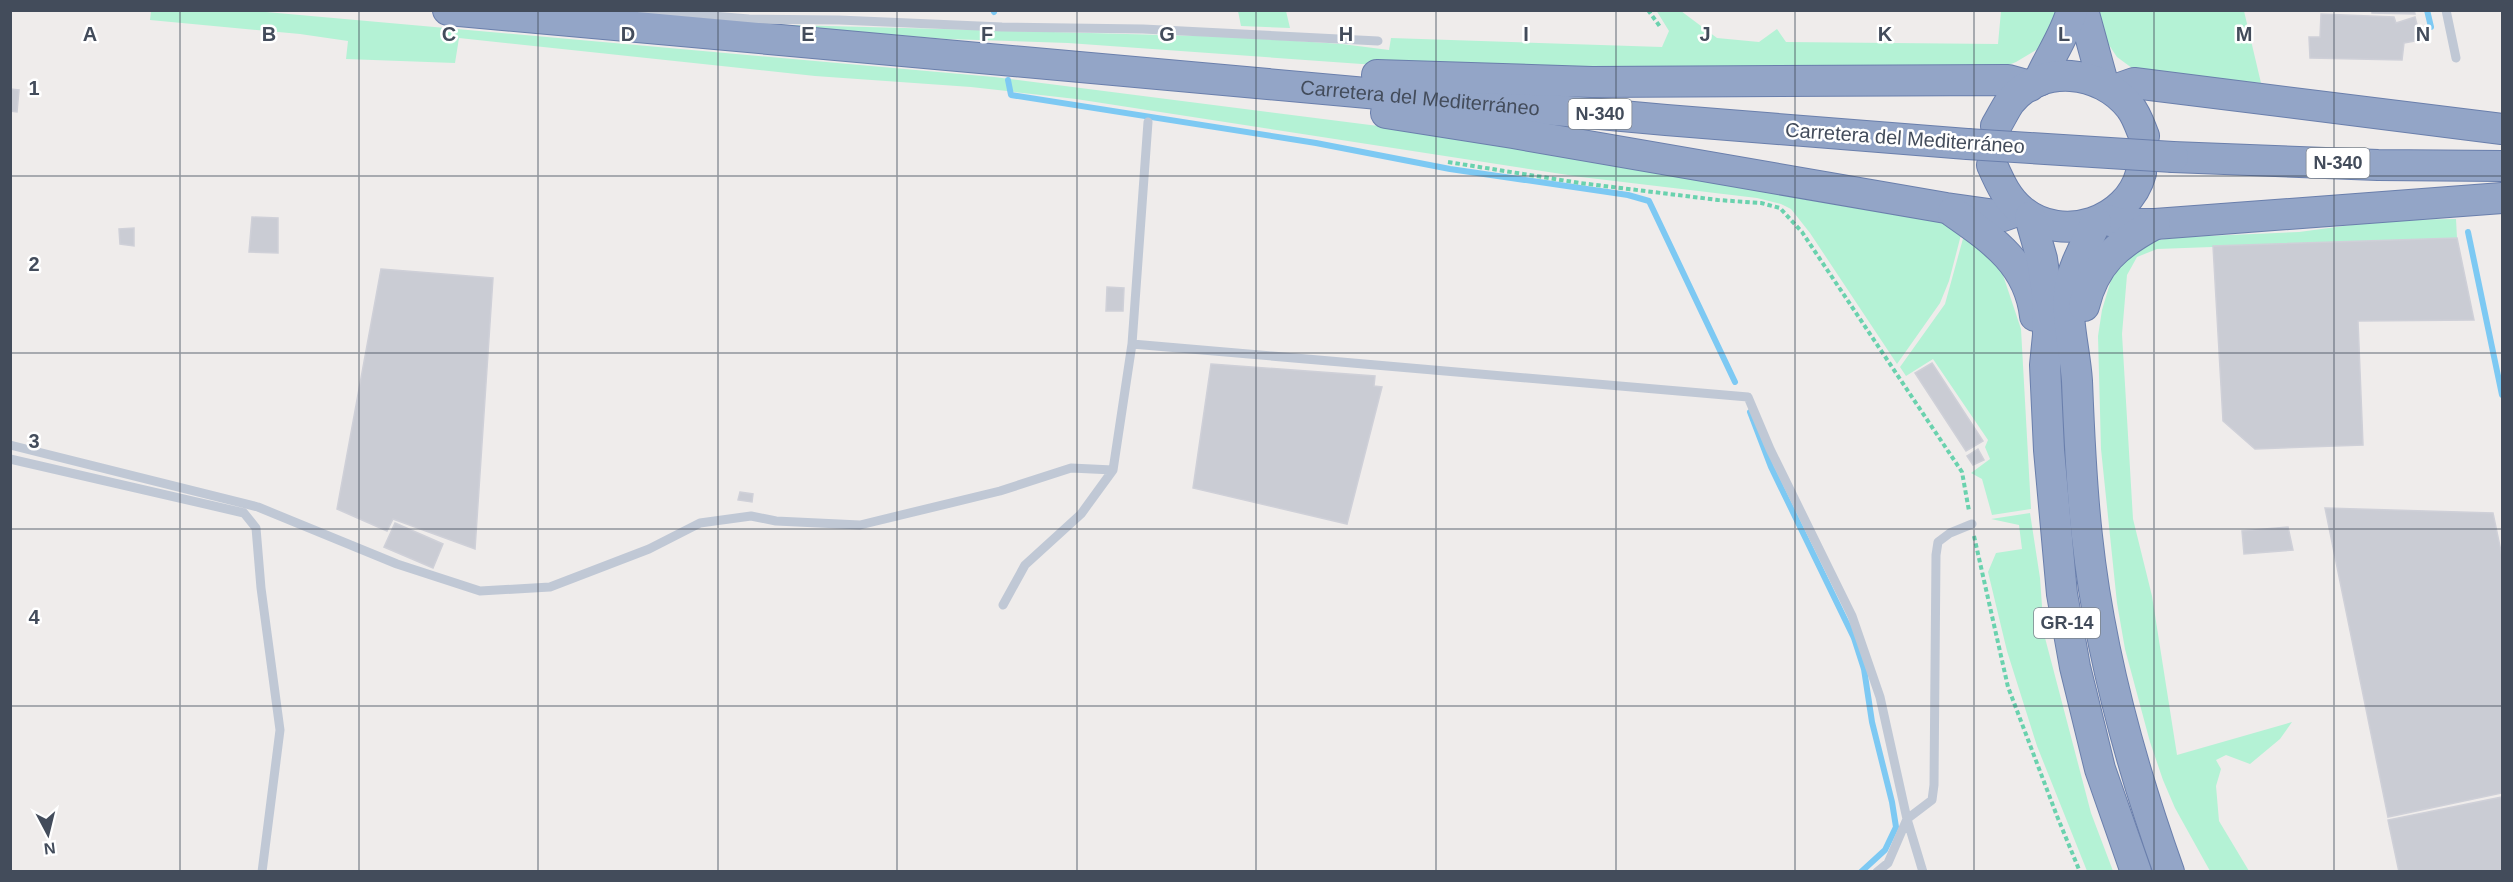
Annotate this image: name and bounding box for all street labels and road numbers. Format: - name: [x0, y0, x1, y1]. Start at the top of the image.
- street label: Carretera del Mediterráneo: [1299, 76, 1541, 120]
- road number: N-340: [1568, 99, 1632, 129]
- street label: Carretera del Mediterráneo: [1784, 119, 2026, 157]
- road number: N-340: [2306, 148, 2370, 178]
- road number: GR-14: [2034, 608, 2100, 638]

